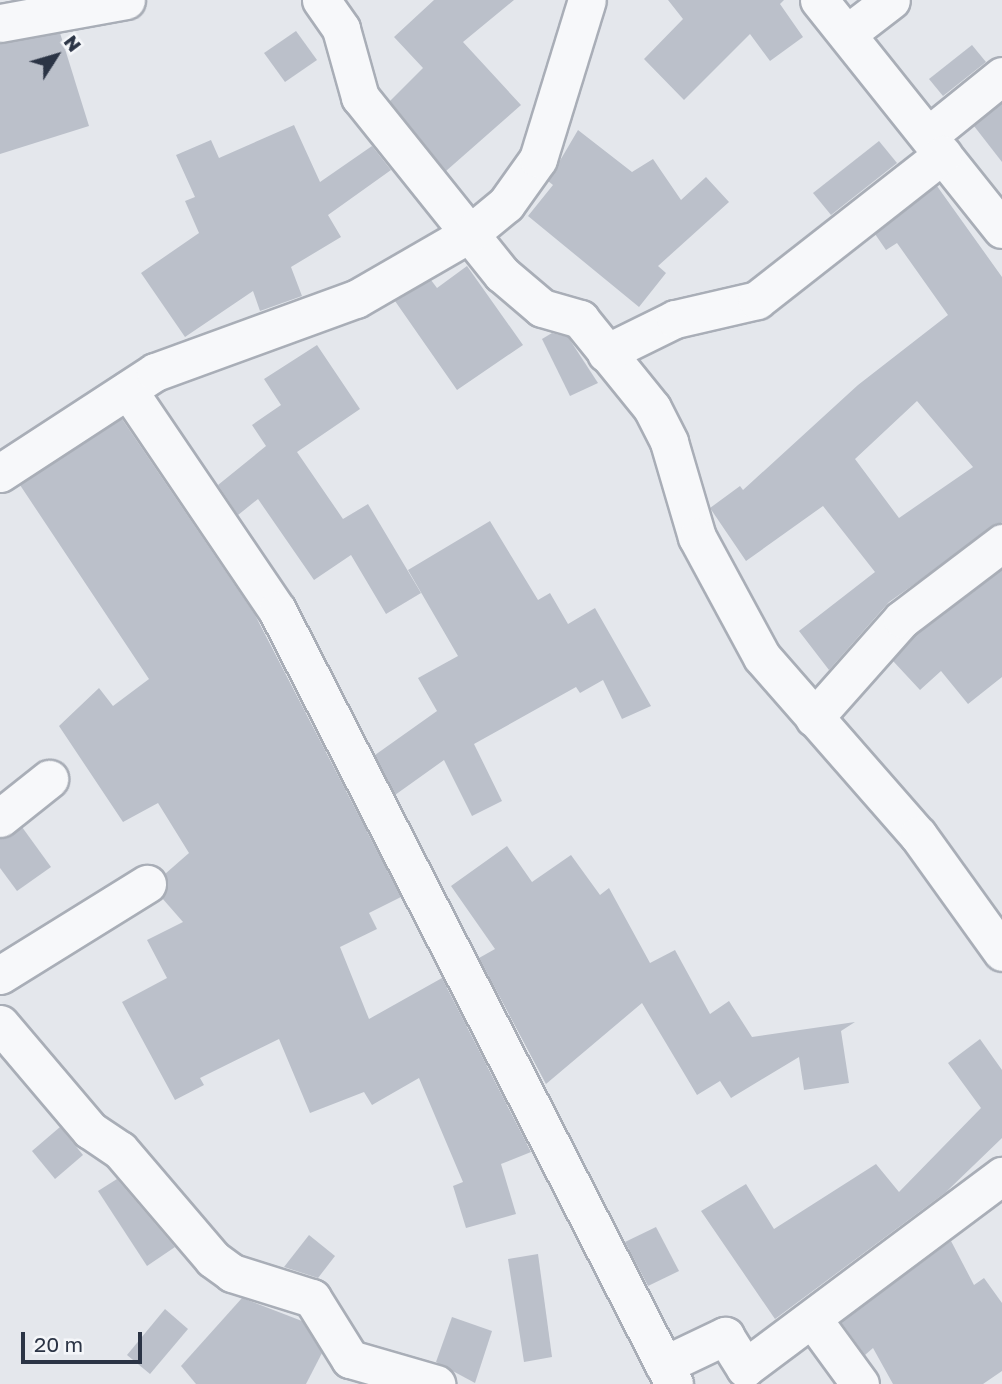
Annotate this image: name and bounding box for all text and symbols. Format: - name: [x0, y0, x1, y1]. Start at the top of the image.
- north arrow: [21, 21, 91, 91]
- text: N: [60, 30, 87, 56]
- scale bar: [24, 1318, 145, 1362]
- text: 20 m: [34, 1331, 83, 1357]

